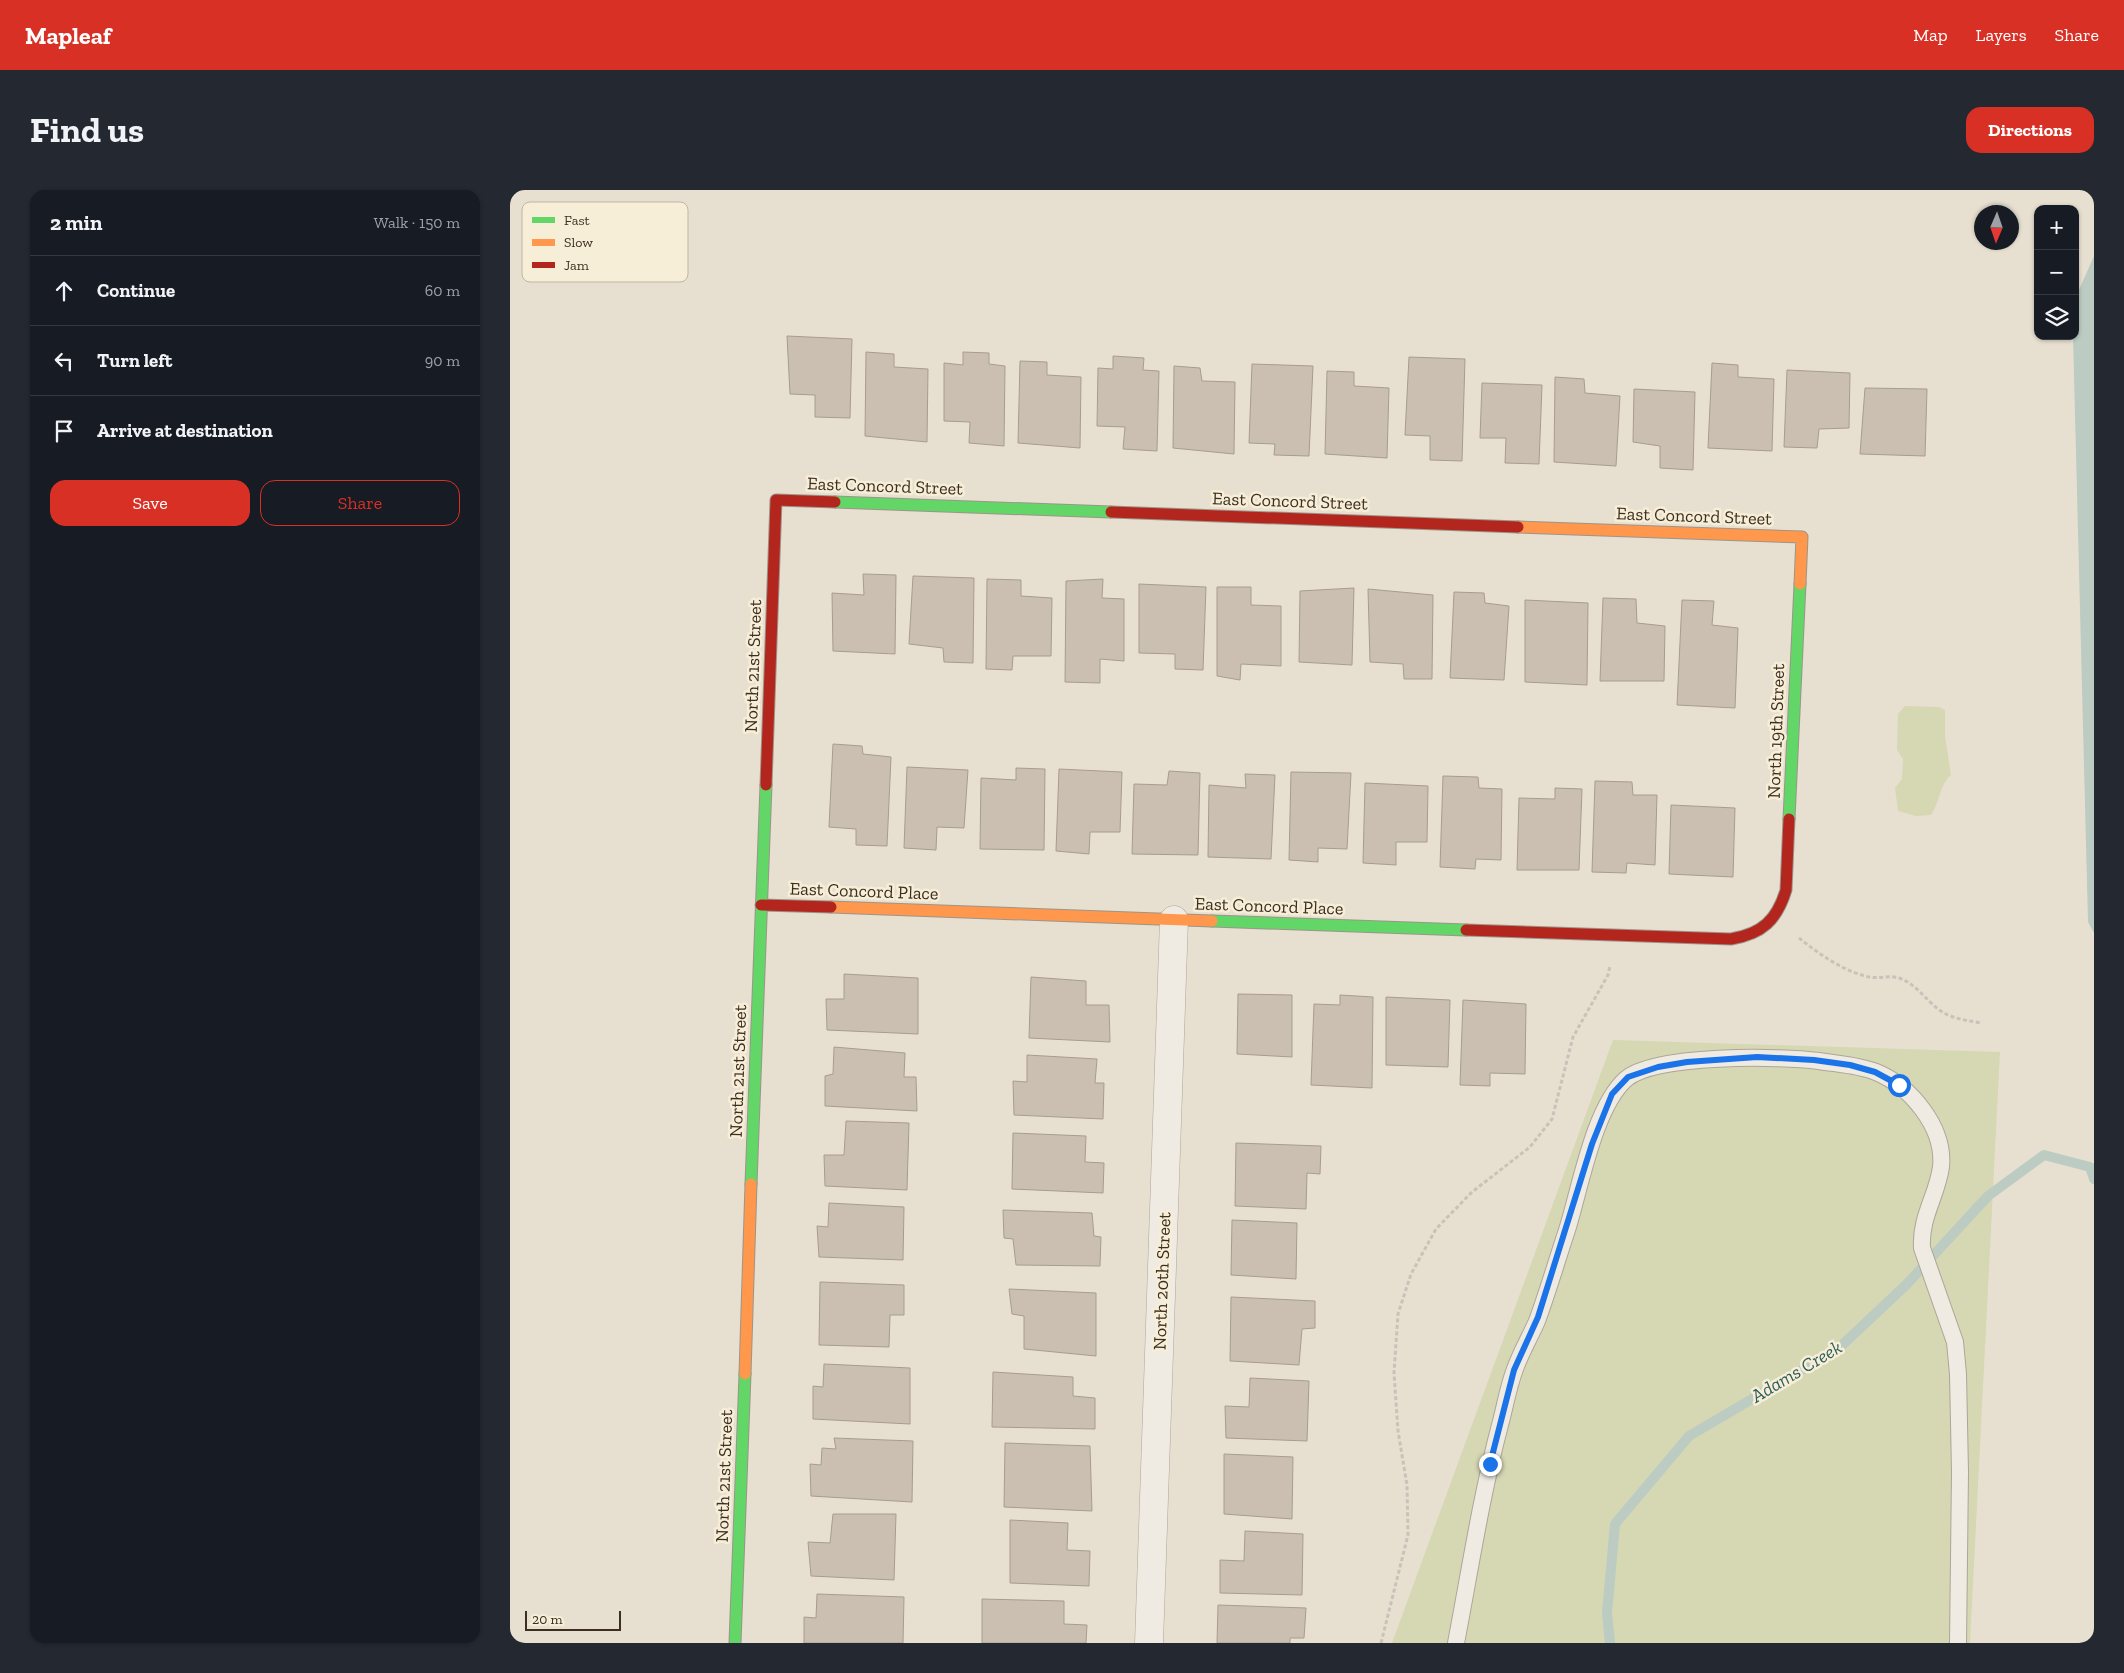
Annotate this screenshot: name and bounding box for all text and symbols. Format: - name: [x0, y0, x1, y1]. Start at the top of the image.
- text: Mapleaf: [25, 21, 111, 50]
- text: Map: [1913, 24, 1948, 46]
- text: Layers: [1976, 24, 2027, 46]
- text: Share: [2055, 24, 2099, 46]
- button: Directions: [1966, 107, 2094, 153]
- text: Find us: [30, 109, 144, 151]
- legend: [522, 202, 688, 282]
- north arrow: [1974, 205, 2019, 250]
- map controls: [2034, 205, 2079, 340]
- button: +: [2034, 205, 2079, 250]
- text: 2 min: [50, 210, 102, 235]
- text: Fast: [564, 212, 591, 229]
- text: Walk · 150 m: [374, 213, 460, 232]
- text: Slow: [564, 234, 593, 251]
- button: −: [2034, 250, 2079, 295]
- text: Jam: [564, 257, 589, 274]
- icon: ahead: [50, 277, 78, 305]
- text: Continue: [97, 279, 175, 302]
- text: 60 m: [425, 281, 460, 300]
- button: layers: [2034, 295, 2079, 340]
- icon: left: [50, 347, 78, 375]
- text: Turn left: [97, 349, 172, 372]
- text: 90 m: [425, 351, 460, 370]
- icon: arrive: [50, 417, 78, 445]
- text: Arrive at destination: [97, 419, 273, 442]
- street label: East Concord Street: [807, 472, 963, 500]
- button: Save: [50, 480, 250, 526]
- button: Share: [260, 480, 460, 526]
- street label: East Concord Street: [1212, 487, 1368, 515]
- street label: East Concord Street: [1616, 502, 1772, 530]
- street label: North 21st Street: [740, 599, 766, 733]
- street label: North 19th Street: [1763, 663, 1789, 799]
- street label: East Concord Place: [789, 877, 939, 905]
- street label: East Concord Place: [1194, 892, 1344, 920]
- street label: North 21st Street: [725, 1004, 751, 1138]
- route start: [1888, 1074, 1911, 1097]
- street label: North 20th Street: [1149, 1211, 1175, 1350]
- water label: Adams Creek: [1746, 1335, 1846, 1408]
- street label: North 21st Street: [711, 1409, 737, 1543]
- route end: [1479, 1453, 1502, 1476]
- scale bar: [525, 1608, 621, 1631]
- text: 20 m: [532, 1611, 563, 1628]

